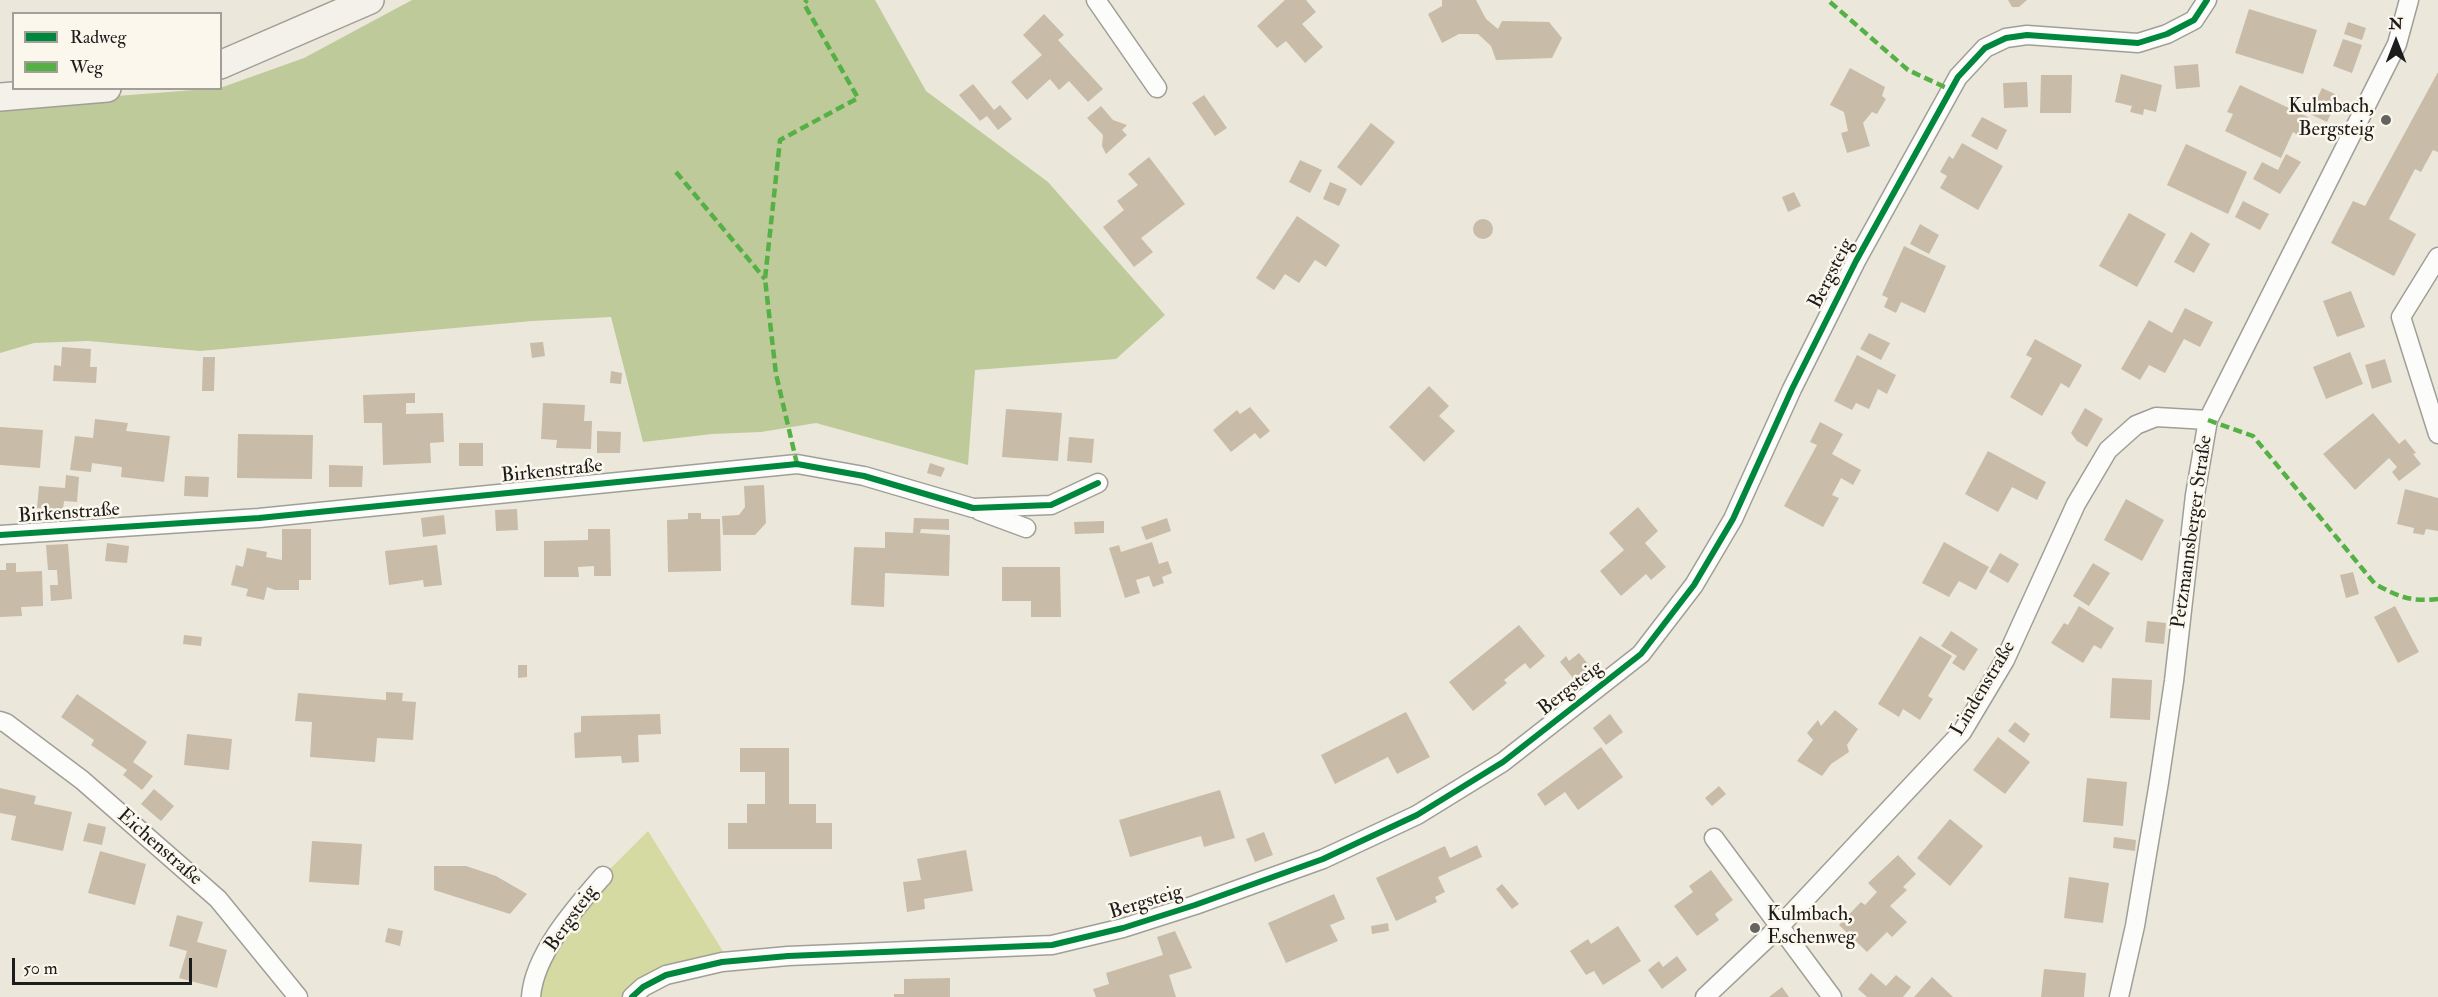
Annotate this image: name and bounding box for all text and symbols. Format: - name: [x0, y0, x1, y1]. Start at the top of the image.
- legend: [12, 12, 222, 90]
- north arrow: [2366, 12, 2426, 72]
- text: N: [2389, 14, 2403, 34]
- text: Radweg: [70, 26, 126, 49]
- text: Weg: [70, 56, 103, 79]
- place label: Kulmbach, Bergsteig: [2288, 96, 2374, 143]
- marker: Kulmbach, Bergsteig: [2379, 113, 2393, 127]
- street label: Bergsteig: [1804, 235, 1860, 313]
- street label: Petzmannsberger Straße: [2168, 434, 2218, 630]
- street label: Birkenstraße: [500, 455, 604, 489]
- street label: Birkenstraße: [17, 498, 121, 530]
- street label: Lindenstraße: [1946, 637, 2022, 741]
- street label: Bergsteig: [1534, 656, 1608, 722]
- street label: Eichenstraße: [111, 804, 207, 892]
- street label: Bergsteig: [1106, 880, 1186, 926]
- street label: Bergsteig: [541, 881, 603, 957]
- place label: Kulmbach, Eschenweg: [1767, 904, 1856, 951]
- marker: Kulmbach, Eschenweg: [1748, 921, 1762, 935]
- scale bar: [15, 946, 195, 984]
- text: 50 m: [23, 957, 58, 980]

